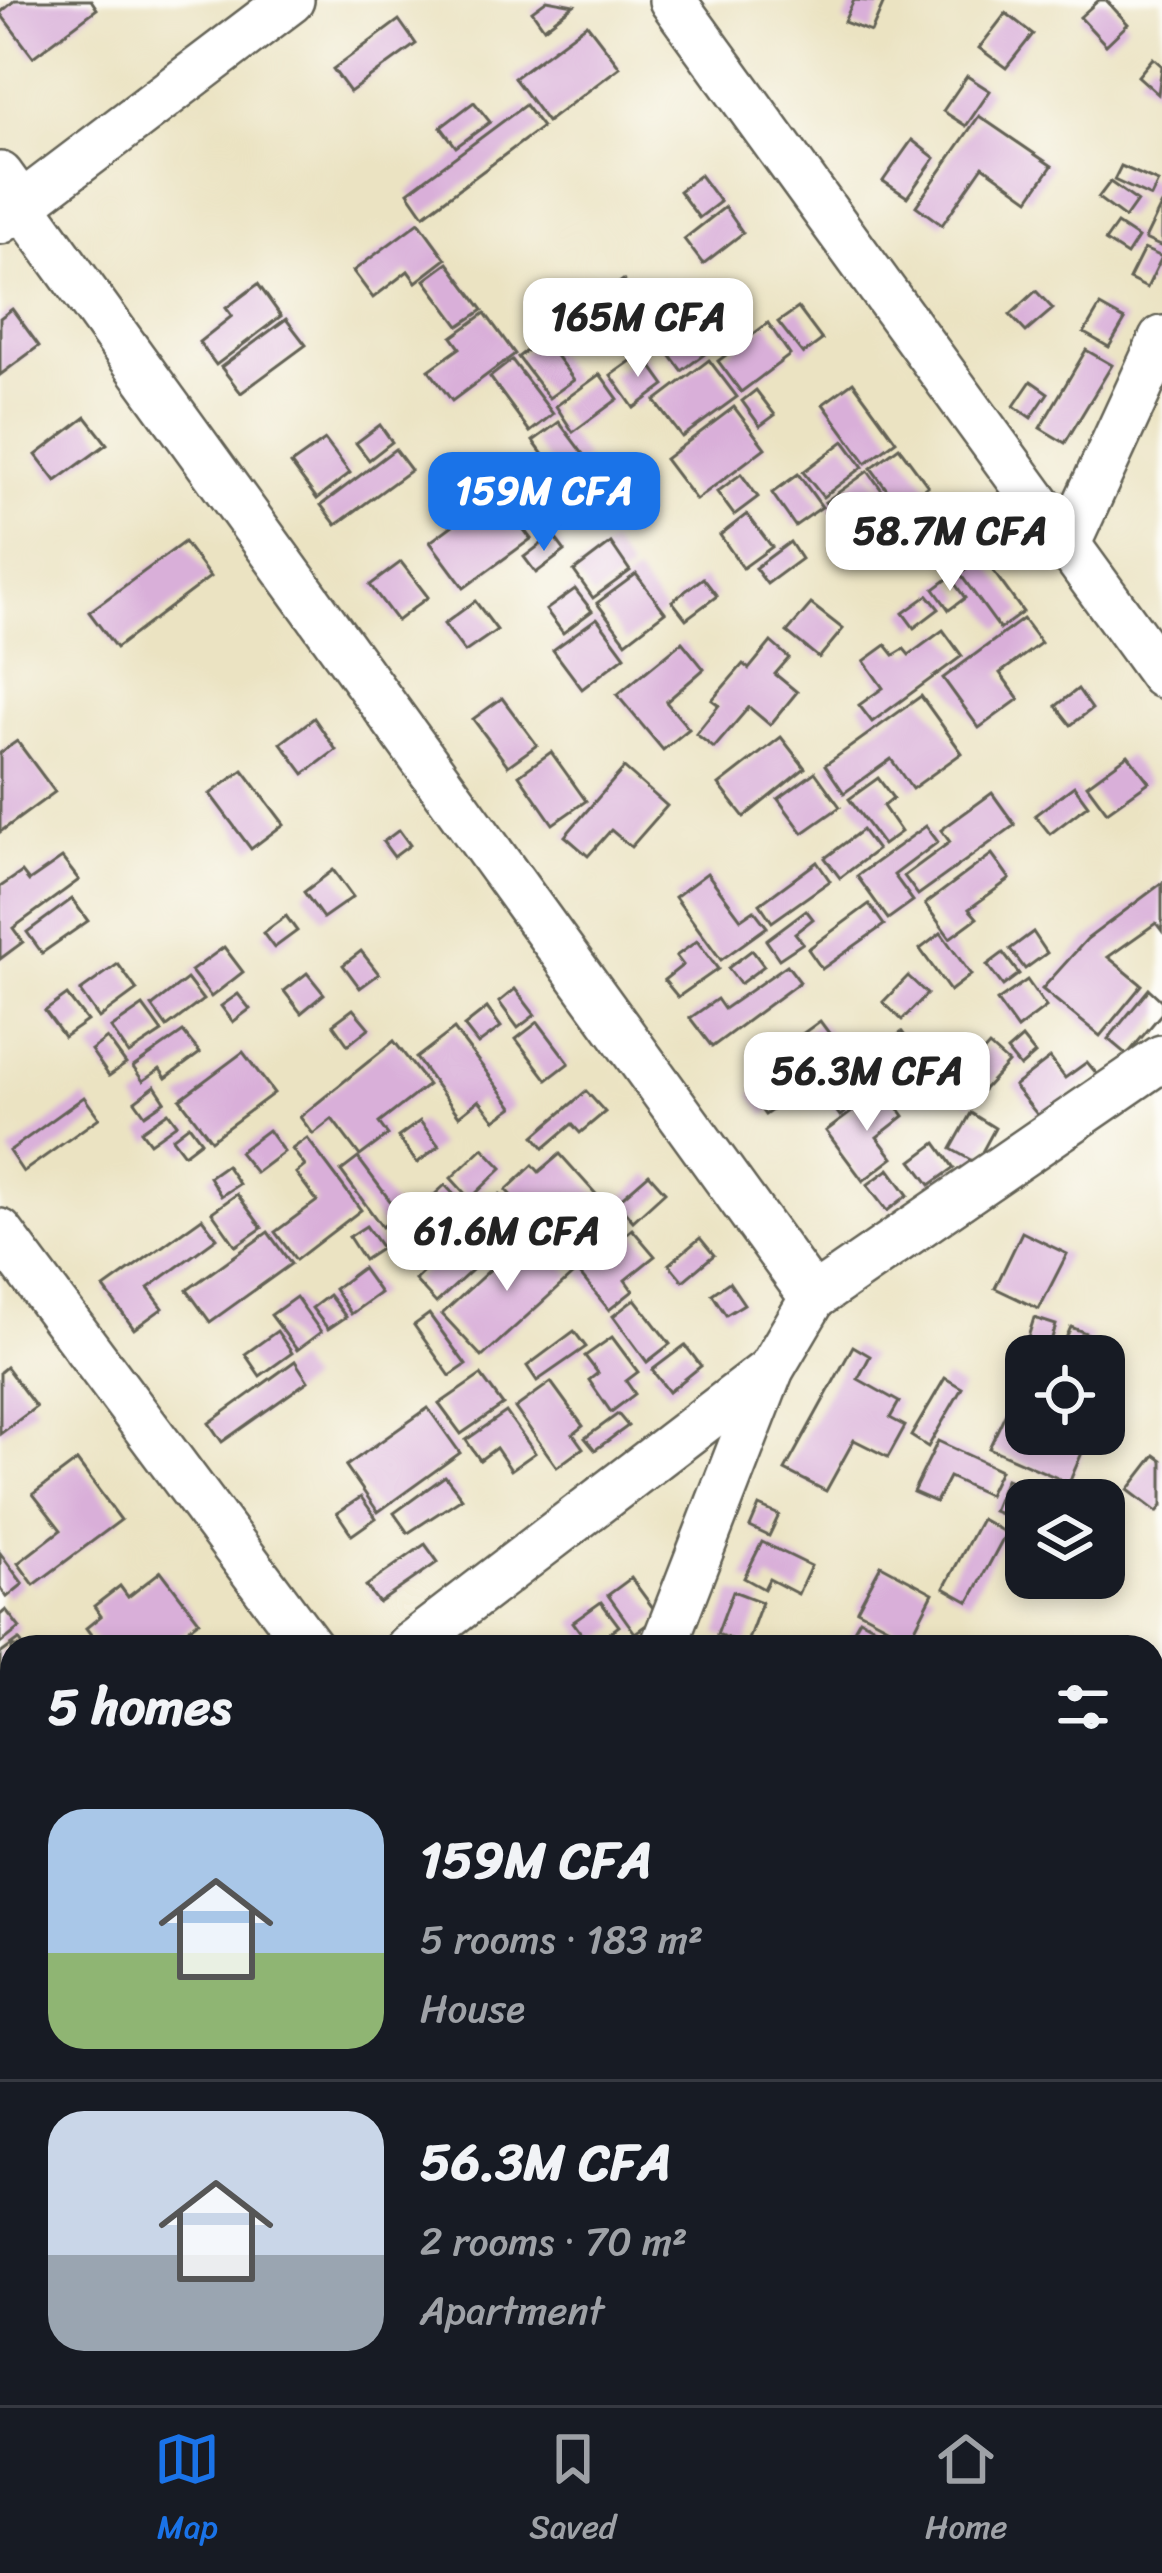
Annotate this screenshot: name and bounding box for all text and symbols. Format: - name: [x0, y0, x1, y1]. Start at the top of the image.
- pin: 165M CFA: [514, 278, 762, 380]
- text: 165M CFA: [550, 282, 726, 351]
- pin: 159M CFA: [420, 452, 668, 554]
- text: 159M CFA: [455, 456, 633, 525]
- pin: 58.7M CFA: [813, 492, 1087, 594]
- text: 58.7M CFA: [853, 496, 1047, 565]
- pin: 56.3M CFA: [730, 1032, 1004, 1134]
- text: 56.3M CFA: [771, 1036, 963, 1105]
- pin: 61.6M CFA: [370, 1192, 644, 1294]
- text: 61.6M CFA: [414, 1196, 600, 1265]
- map controls: [1005, 1335, 1125, 1599]
- button: locate: [1005, 1335, 1125, 1455]
- button: layers: [1005, 1479, 1125, 1599]
- text: 5 homes: [48, 1662, 231, 1752]
- icon: filters: [1050, 1674, 1116, 1740]
- text: 159M CFA: [420, 1815, 652, 1905]
- icon: home: [144, 1857, 288, 2001]
- text: 5 rooms · 183 m²: [420, 1905, 703, 1974]
- text: House: [420, 1974, 525, 2043]
- text: 56.3M CFA: [420, 2117, 671, 2207]
- icon: home: [144, 2159, 288, 2303]
- text: 2 rooms · 70 m²: [420, 2207, 687, 2276]
- text: Apartment: [420, 2276, 604, 2345]
- tab: Map: [154, 2426, 220, 2556]
- tab: Saved: [529, 2426, 616, 2556]
- tab: Home: [925, 2426, 1008, 2556]

